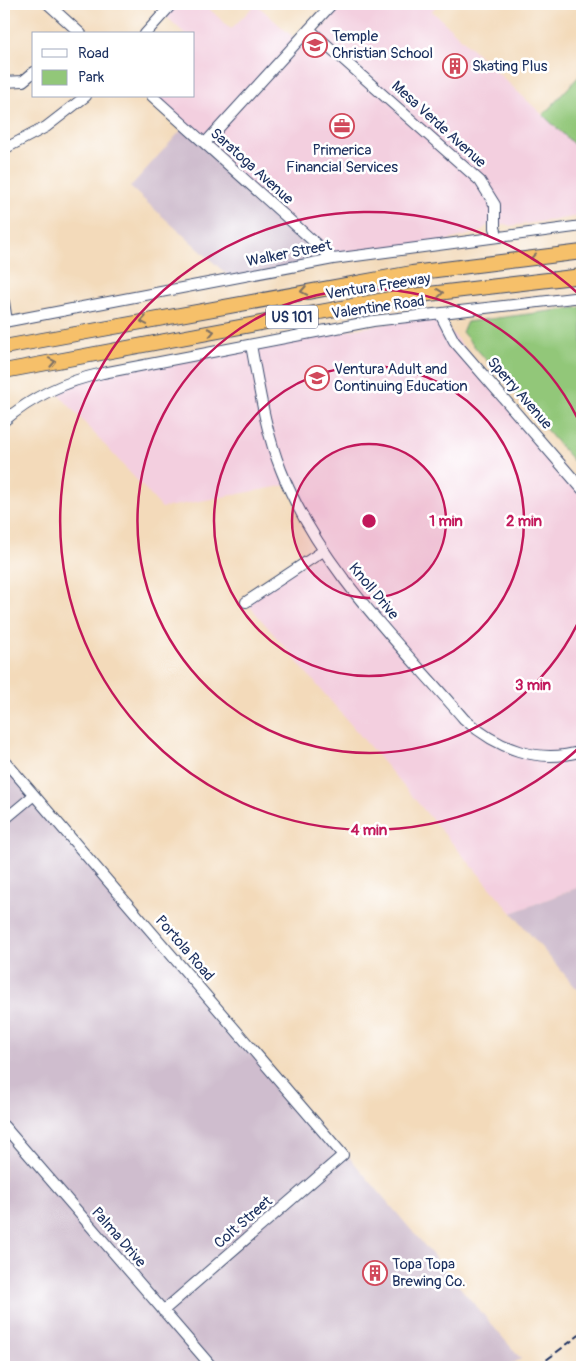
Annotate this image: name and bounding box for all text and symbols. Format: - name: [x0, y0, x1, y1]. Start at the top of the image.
- place label: Temple Christian School: [332, 27, 433, 63]
- legend: [32, 32, 195, 98]
- school or university icon: Temple Christian School: [302, 32, 328, 58]
- text: Road: [78, 44, 109, 63]
- building icon: Skating Plus: [442, 53, 468, 79]
- place label: Skating Plus: [472, 57, 548, 76]
- text: Park: [78, 68, 105, 87]
- street label: Mesa Verde Avenue: [387, 77, 490, 172]
- office icon: Primerica Financial Services: [329, 113, 355, 139]
- street label: Saratoga Avenue: [206, 124, 298, 209]
- place label: Primerica Financial Services: [286, 141, 398, 177]
- street label: Walker Street: [245, 236, 334, 271]
- one-way arrow: [530, 252, 538, 263]
- street label: Ventura Freeway: [324, 269, 432, 304]
- one-way arrow: [299, 286, 308, 296]
- one-way arrow: [437, 288, 445, 299]
- street label: Valentine Road: [330, 292, 426, 323]
- road number: US 101: [266, 306, 318, 328]
- one-way arrow: [140, 315, 148, 325]
- one-way arrow: [207, 327, 216, 338]
- street label: Sperry Avenue: [483, 353, 557, 434]
- one-way arrow: [47, 358, 56, 368]
- place label: Ventura Adult and Continuing Education: [334, 360, 468, 396]
- school or university icon: Ventura Adult and Continuing Education: [304, 365, 330, 391]
- centre of rings: [360, 512, 378, 530]
- text: 1 min: [429, 512, 463, 531]
- text: 2 min: [506, 512, 542, 531]
- street label: Knoll Drive: [344, 559, 403, 624]
- text: 3 min: [515, 676, 551, 695]
- text: 4 min: [351, 821, 388, 840]
- street label: Portola Road: [151, 912, 218, 985]
- street label: Colt Street: [210, 1191, 277, 1253]
- street label: Palma Drive: [87, 1203, 150, 1272]
- place label: Topa Topa Brewing Co.: [392, 1255, 465, 1291]
- building icon: Topa Topa Brewing Co.: [362, 1260, 388, 1286]

